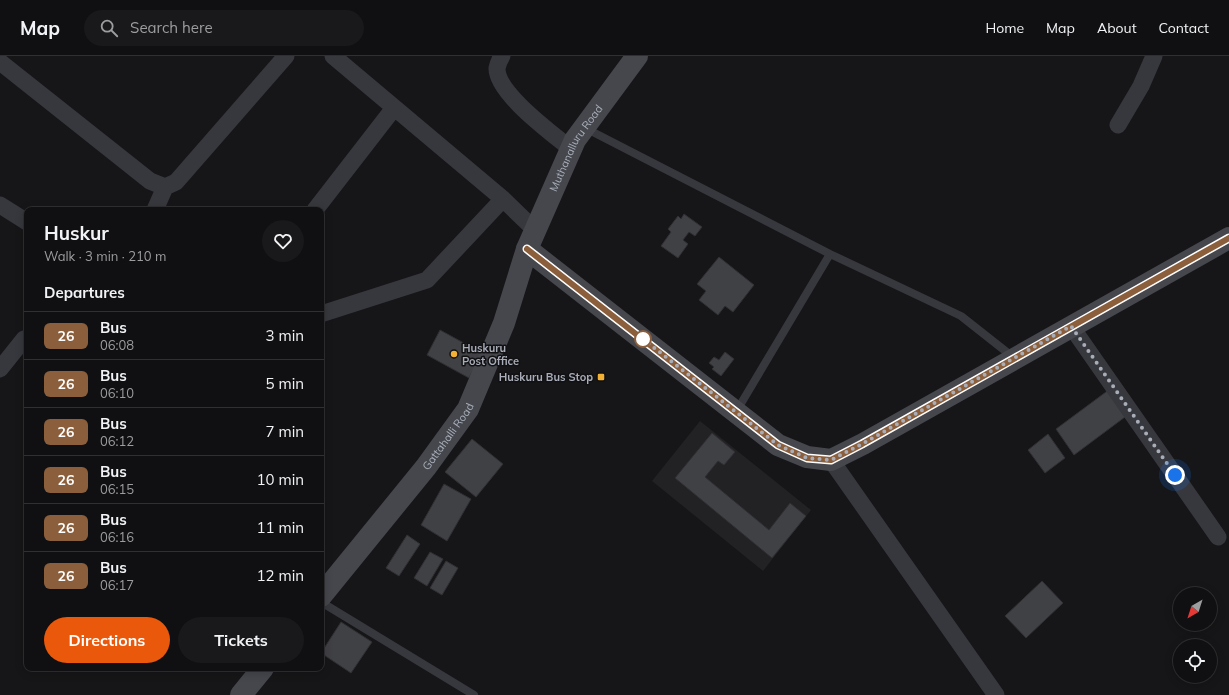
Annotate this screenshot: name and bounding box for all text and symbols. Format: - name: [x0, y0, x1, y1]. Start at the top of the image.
- search box: [84, 10, 364, 46]
- text: Map: [20, 16, 60, 40]
- icon: search: [98, 17, 120, 39]
- text: Search here: [130, 18, 213, 37]
- text: Home: [985, 19, 1024, 37]
- text: Map: [1046, 19, 1075, 37]
- text: About: [1097, 19, 1137, 37]
- text: Contact: [1159, 19, 1209, 37]
- street label: Muthanalluru Road: [546, 102, 606, 194]
- button: heart: [262, 220, 304, 262]
- text: Huskur: [44, 221, 109, 245]
- text: Walk · 3 min · 210 m: [44, 248, 166, 264]
- text: Departures: [44, 283, 125, 302]
- text: Bus: [100, 318, 127, 337]
- text: 3 min: [266, 326, 304, 345]
- text: 26: [58, 327, 74, 345]
- unlabelled marker: [634, 330, 652, 348]
- text: 06:08: [100, 337, 134, 353]
- place label: Huskuru Post Office: [462, 341, 519, 368]
- marker: Huskuru Post Office: [449, 349, 459, 359]
- text: Bus: [100, 366, 127, 385]
- place label: Huskuru Bus Stop: [499, 370, 593, 384]
- marker: Huskuru Bus Stop: [596, 372, 606, 382]
- text: 5 min: [266, 374, 304, 393]
- text: 26: [58, 375, 74, 393]
- text: 06:10: [100, 385, 134, 401]
- street label: Gattahalli Road: [419, 401, 477, 473]
- text: Bus: [100, 414, 127, 433]
- text: 7 min: [266, 422, 304, 441]
- text: 26: [58, 423, 74, 441]
- text: 06:12: [100, 433, 134, 449]
- text: Bus: [100, 462, 127, 481]
- your location: [1165, 465, 1185, 485]
- text: 10 min: [257, 470, 304, 489]
- text: 26: [58, 471, 74, 489]
- text: 06:15: [100, 481, 134, 497]
- text: Bus: [100, 510, 127, 529]
- text: 11 min: [257, 518, 304, 537]
- text: 26: [58, 519, 74, 537]
- text: 06:16: [100, 529, 134, 545]
- text: Bus: [100, 558, 127, 577]
- text: 12 min: [257, 566, 304, 585]
- text: 26: [58, 567, 74, 585]
- text: 06:17: [100, 577, 134, 593]
- north arrow: [1173, 587, 1217, 631]
- map controls: [1173, 587, 1217, 683]
- button: Directions: [44, 617, 170, 663]
- button: Tickets: [178, 617, 304, 663]
- button: locate: [1173, 639, 1217, 683]

